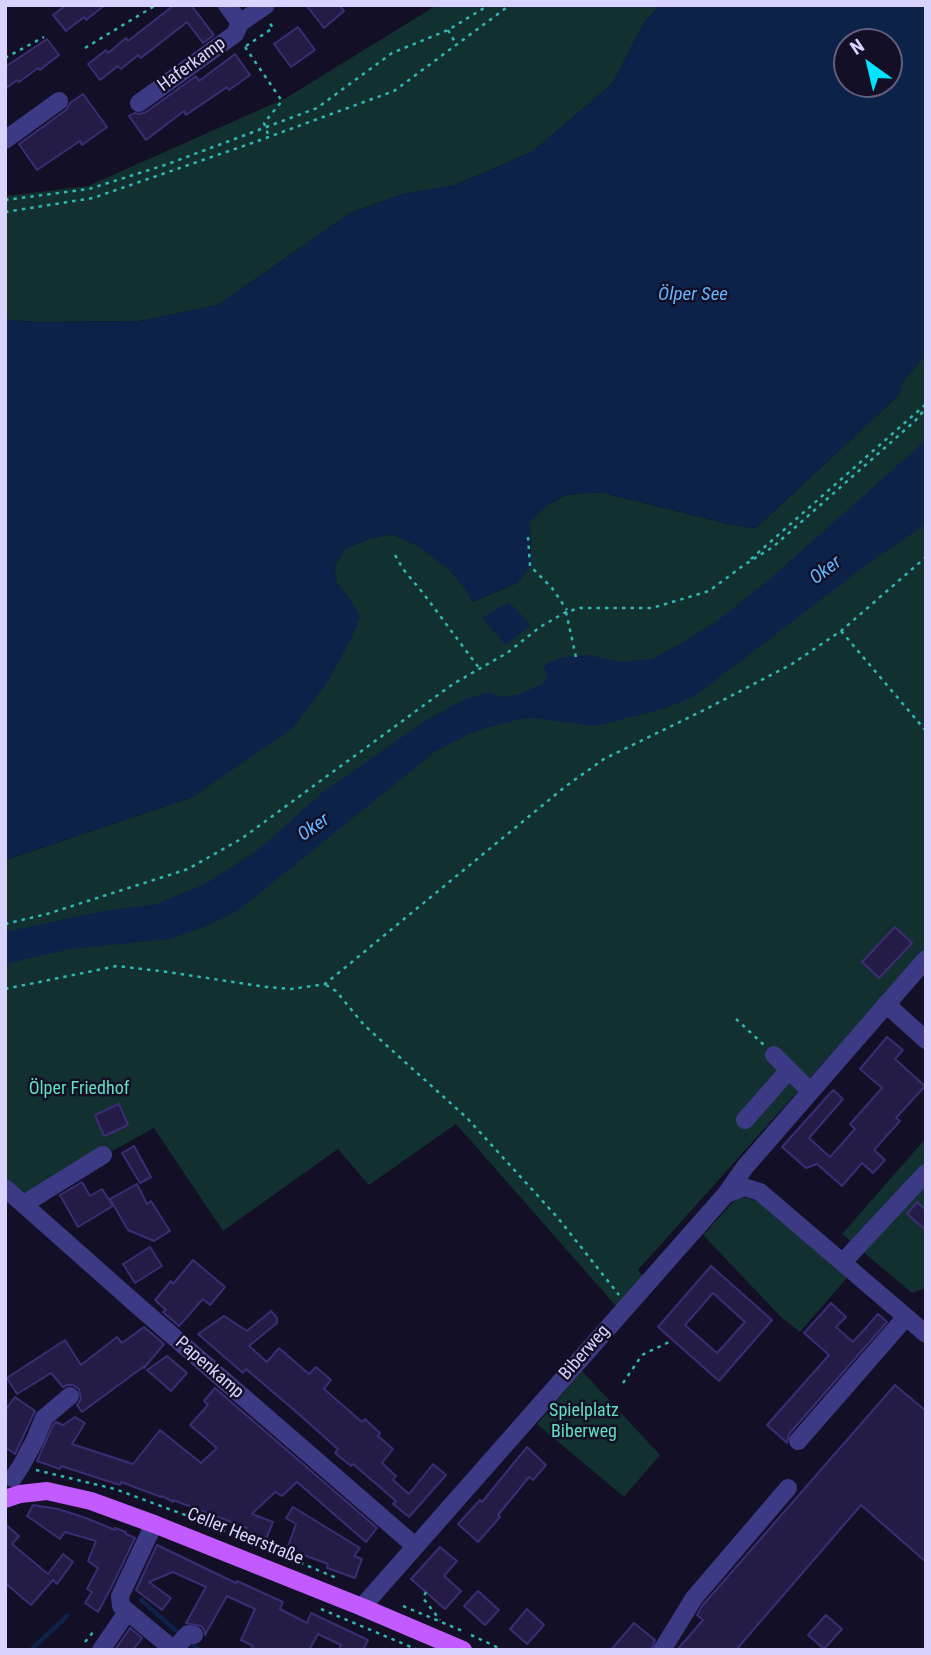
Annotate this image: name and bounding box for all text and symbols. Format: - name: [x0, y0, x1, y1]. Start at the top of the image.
- north arrow: [833, 28, 903, 98]
- street label: Haferkamp: [154, 33, 230, 97]
- text: N: [846, 34, 868, 60]
- water label: Ölper See: [658, 284, 728, 306]
- water label: Oker: [806, 552, 846, 590]
- water label: Oker: [294, 809, 334, 847]
- park label: Ölper Friedhof: [29, 1078, 129, 1100]
- street label: Biberweg: [555, 1321, 615, 1385]
- street label: Papenkamp: [170, 1332, 248, 1404]
- park label: Spielplatz Biberweg: [549, 1400, 619, 1442]
- street label: Celler Heerstraße: [184, 1504, 306, 1570]

